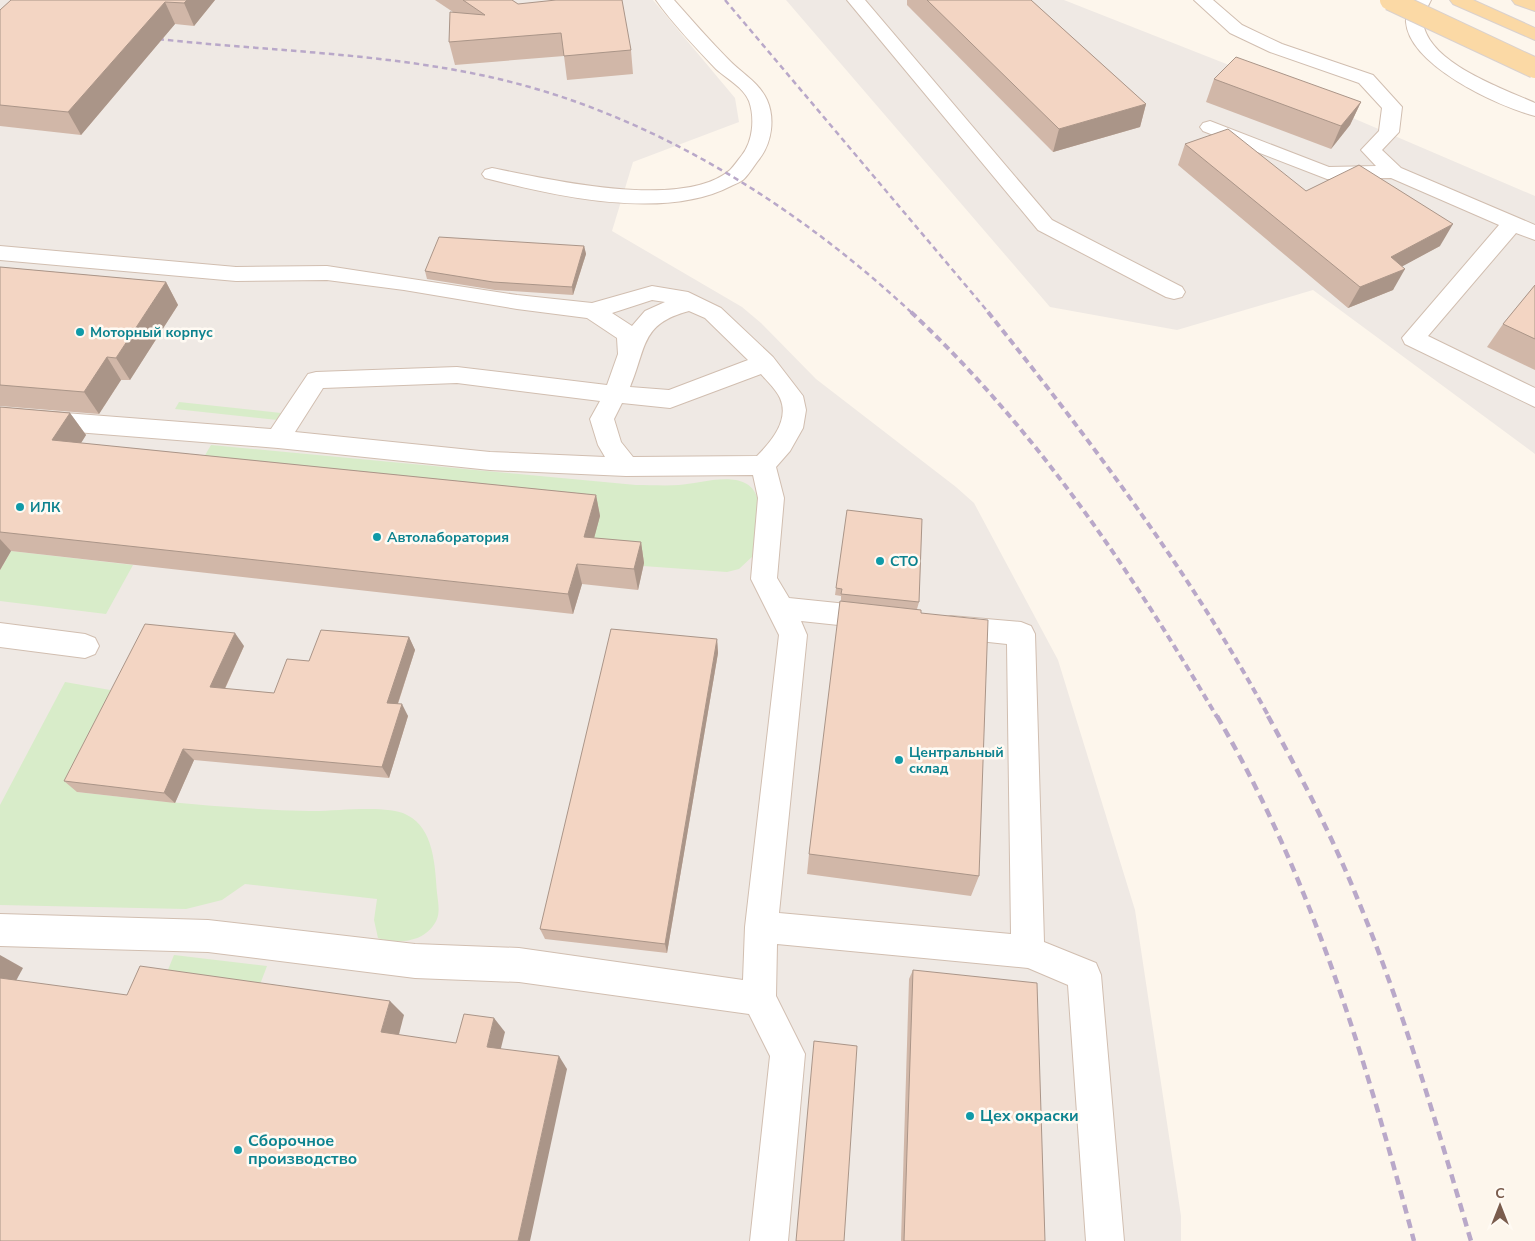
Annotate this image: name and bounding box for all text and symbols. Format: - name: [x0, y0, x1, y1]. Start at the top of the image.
- place label: Моторный корпус: [90, 323, 213, 342]
- marker: Моторный корпус: [74, 326, 86, 338]
- place label: ИЛК: [30, 498, 61, 517]
- marker: ИЛК: [14, 501, 26, 513]
- place label: Автолаборатория: [387, 528, 509, 547]
- marker: Автолаборатория: [371, 531, 383, 543]
- place label: СТО: [890, 552, 919, 571]
- marker: СТО: [874, 555, 886, 567]
- place label: Центральный склад: [909, 743, 1004, 778]
- marker: Центральный склад: [893, 754, 905, 766]
- place label: Цех окраски: [980, 1105, 1079, 1127]
- marker: Цех окраски: [964, 1110, 976, 1122]
- place label: Сборочное производство: [248, 1130, 357, 1170]
- marker: Сборочное производство: [232, 1144, 244, 1156]
- north arrow: [1475, 1181, 1525, 1231]
- text: С: [1495, 1184, 1505, 1203]

